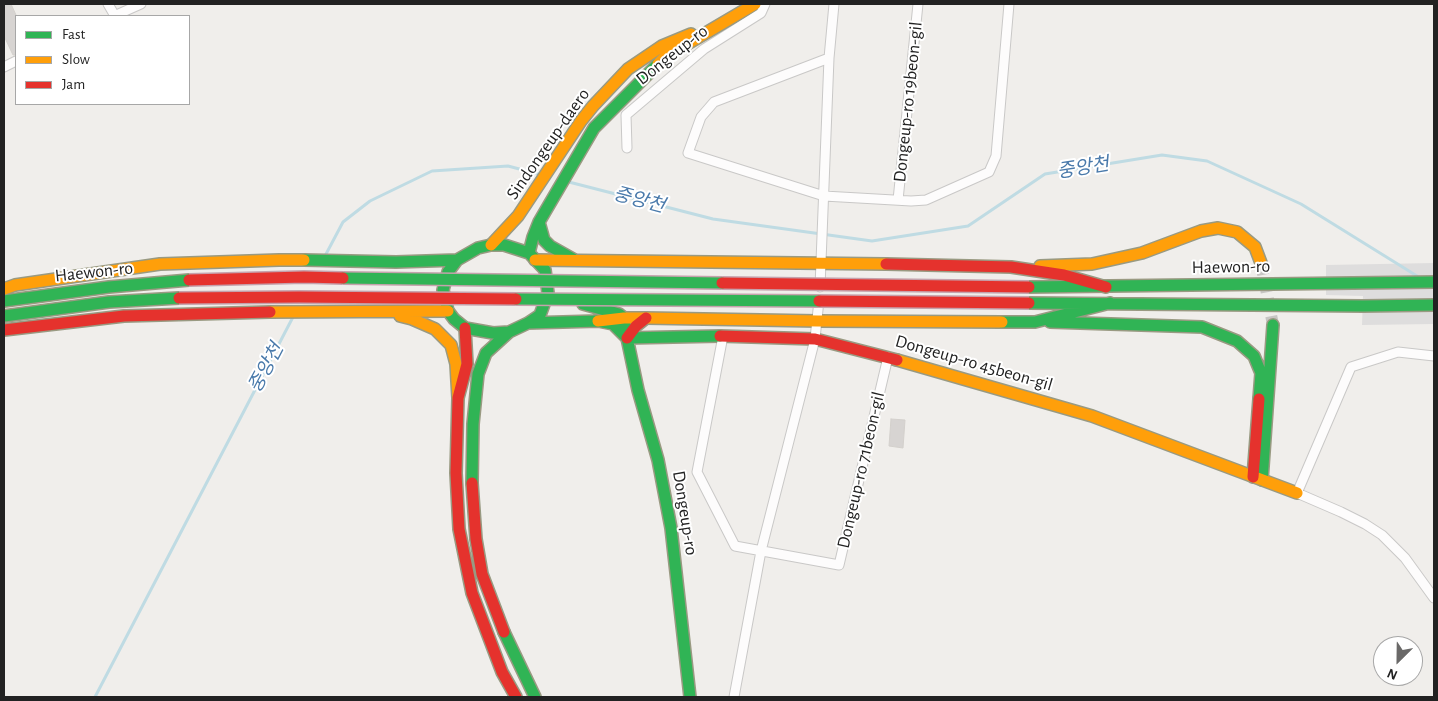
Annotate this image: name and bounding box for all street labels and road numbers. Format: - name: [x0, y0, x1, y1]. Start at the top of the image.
- street label: Dongeup-ro: [632, 20, 712, 90]
- street label: Dongeup-ro 19beon-gil: [889, 21, 927, 183]
- street label: Sindongeup-daero: [502, 84, 594, 204]
- street label: Haewon-ro: [1192, 256, 1270, 278]
- street label: Haewon-ro: [54, 257, 134, 287]
- street label: Dongeup-ro 45beon-gil: [893, 330, 1055, 396]
- street label: Dongeup-ro 71beon-gil: [832, 389, 890, 551]
- street label: Dongeup-ro: [668, 469, 702, 557]

